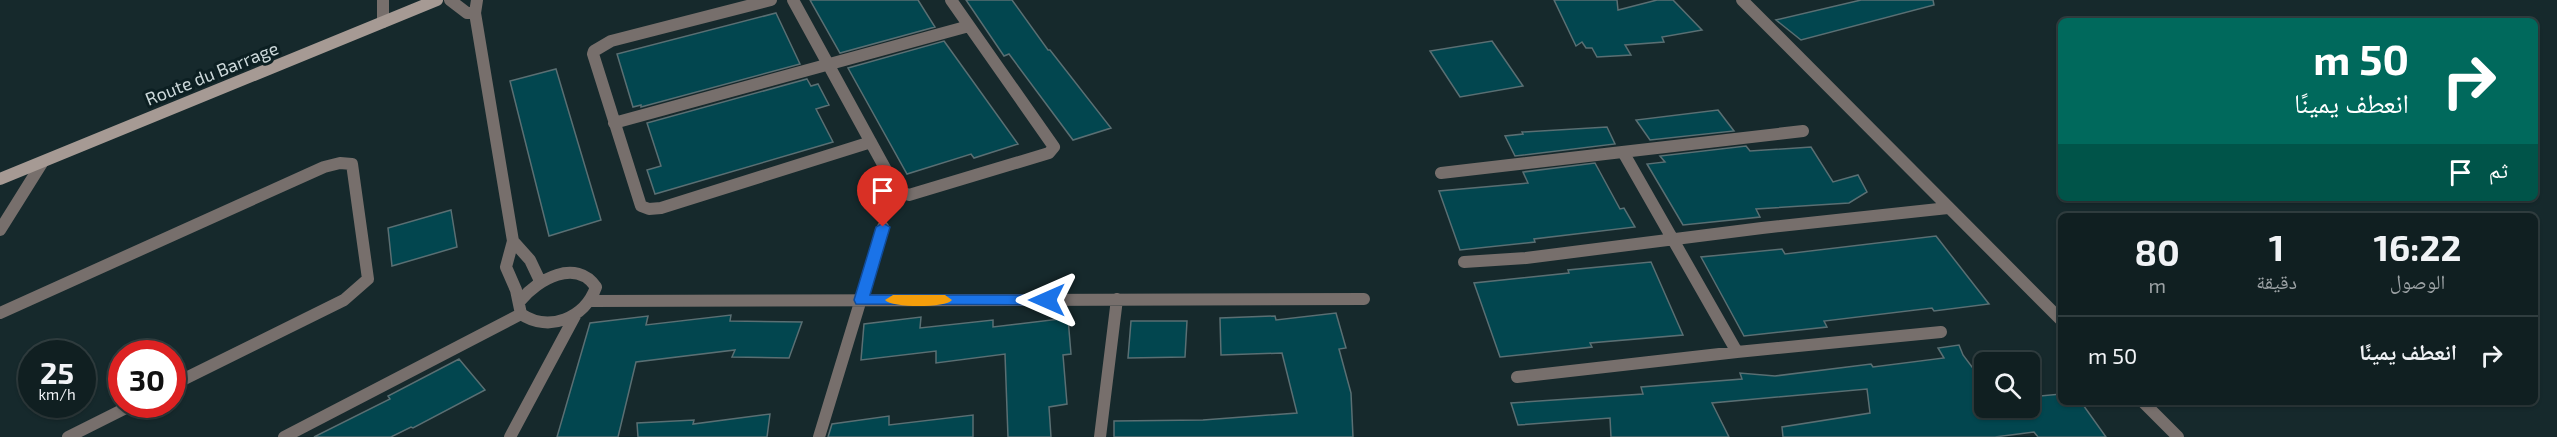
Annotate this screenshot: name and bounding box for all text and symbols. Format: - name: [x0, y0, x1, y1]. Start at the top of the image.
- text: 50 m: [2313, 33, 2409, 83]
- street label: Route du Barrage: [142, 36, 281, 110]
- icon: right: [2430, 42, 2508, 120]
- text: انعطف يمينًا: [2294, 86, 2409, 118]
- icon: arrive: [2444, 156, 2477, 189]
- text: ثم: [2489, 156, 2508, 182]
- pin: [857, 165, 908, 227]
- icon: arrive: [866, 174, 899, 207]
- text: 1: [2269, 225, 2284, 268]
- text: 16:22: [2374, 225, 2461, 268]
- text: 80: [2135, 230, 2180, 273]
- position arrow: [1015, 268, 1079, 332]
- text: دقيقة: [2256, 269, 2297, 293]
- text: الوصول: [2390, 269, 2445, 293]
- text: m: [2148, 273, 2166, 297]
- text: انعطف يمينًا: [2359, 338, 2457, 364]
- icon: right: [2475, 339, 2508, 372]
- speed limit sign: 30: [108, 340, 186, 418]
- text: 50 m: [2088, 342, 2137, 368]
- map controls: [1974, 352, 2040, 418]
- button: search: [1974, 352, 2040, 418]
- text: 25: [40, 354, 74, 390]
- text: km/h: [38, 385, 76, 403]

